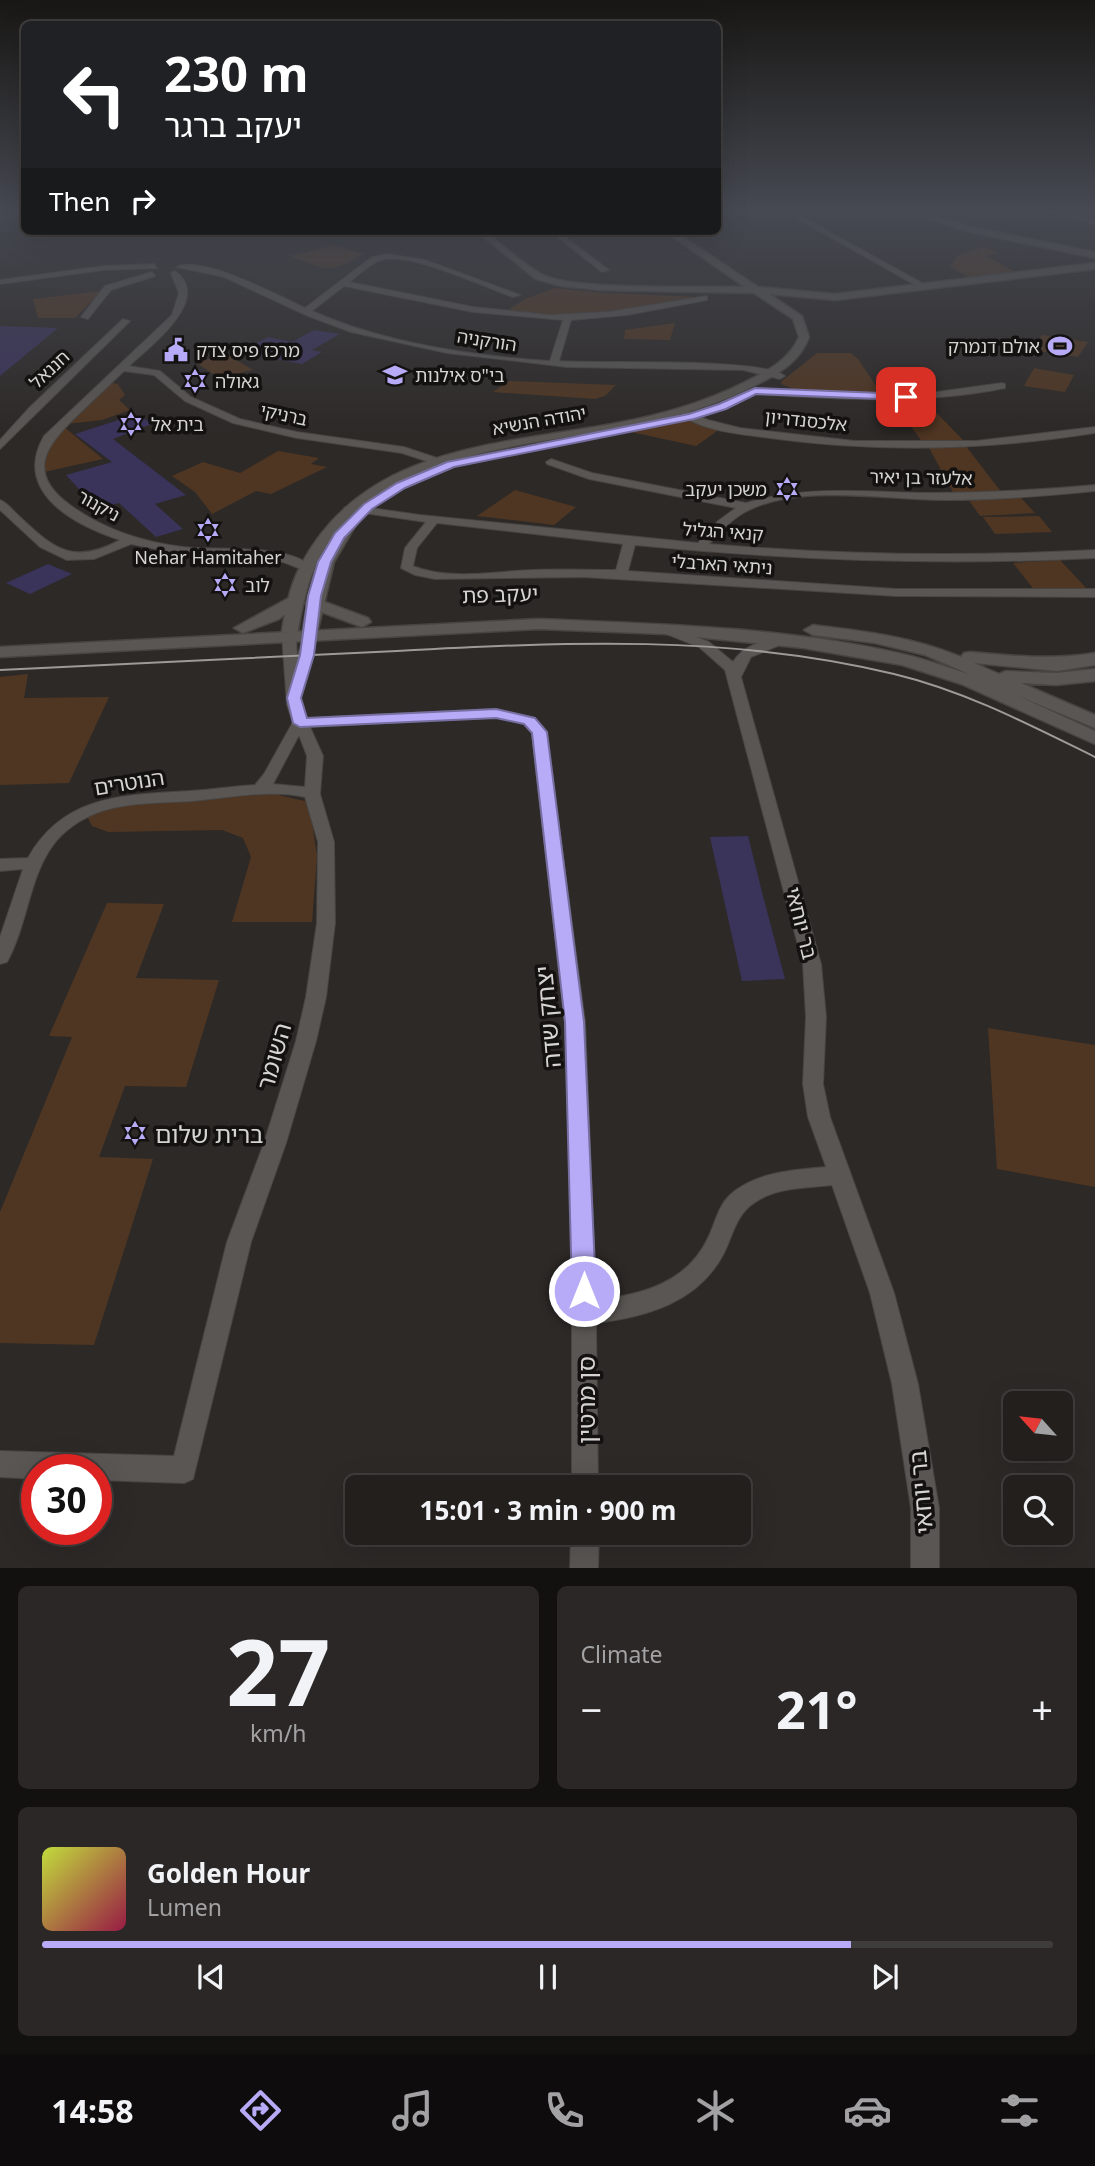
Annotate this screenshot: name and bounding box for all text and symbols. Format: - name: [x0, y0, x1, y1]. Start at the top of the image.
- text: 230 m: [164, 40, 309, 106]
- icon: left: [49, 49, 140, 140]
- text: יעקב ברגר: [164, 103, 302, 146]
- icon: right: [124, 182, 162, 220]
- text: Then: [49, 183, 110, 219]
- street label: הורקניה: [455, 323, 519, 357]
- sports icon: אולם דנמרק: [1046, 332, 1074, 360]
- place label: אולם דנמרק: [948, 334, 1040, 358]
- public building icon: מרכז פיס צדק: [162, 336, 190, 364]
- place label: מרכז פיס צדק: [196, 338, 300, 362]
- street label: חננאל: [24, 344, 74, 394]
- school or university icon: בי"ס אילנות: [381, 361, 409, 389]
- place label: בי"ס אילנות: [415, 363, 505, 387]
- synagogue icon: גאולה: [181, 367, 209, 395]
- pin: [876, 367, 936, 427]
- place label: גאולה: [215, 369, 259, 393]
- icon: arrive: [887, 378, 925, 416]
- street label: ברניקי: [258, 397, 310, 431]
- street label: יהודה הנשיא: [490, 400, 588, 440]
- street label: אלכסנדריון: [764, 404, 848, 436]
- synagogue icon: בית אל: [117, 410, 145, 438]
- place label: בית אל: [151, 412, 204, 436]
- street label: אלעזר בן יאיר: [869, 464, 973, 490]
- synagogue icon: משכן יעקב: [773, 475, 801, 503]
- place label: משכן יעקב: [685, 477, 767, 501]
- street label: ניקנור: [74, 484, 124, 526]
- synagogue icon: Nehar Hamitaher: [194, 516, 222, 544]
- street label: קנאי הגליל: [682, 516, 764, 546]
- place label: Nehar Hamitaher: [134, 545, 282, 569]
- street label: ניתאי הארבלי: [671, 548, 773, 580]
- synagogue icon: לוב: [211, 571, 239, 599]
- place label: לוב: [245, 573, 270, 597]
- street label: יעקב פת: [461, 579, 539, 609]
- street label: הנוטרים: [92, 763, 166, 801]
- street label: בר יוחאי: [780, 884, 824, 962]
- street label: יצחק שדה: [526, 964, 568, 1070]
- street label: השומר: [248, 1019, 298, 1093]
- place label: ברית שלום: [155, 1117, 263, 1150]
- synagogue icon: ברית שלום: [121, 1119, 149, 1147]
- position arrow: [547, 1254, 621, 1328]
- street label: סן מרטין: [569, 1356, 602, 1444]
- north arrow: [1003, 1391, 1073, 1461]
- map controls: [1003, 1391, 1073, 1545]
- street label: בר יוחאי: [900, 1449, 940, 1535]
- speed limit sign: 30: [21, 1454, 112, 1545]
- button: search: [1003, 1475, 1073, 1545]
- text: 15:01 · 3 min · 900 m: [420, 1492, 676, 1528]
- text: 27: [226, 1609, 330, 1733]
- text: Climate: [581, 1638, 663, 1670]
- text: 21°: [776, 1673, 858, 1744]
- text: −: [581, 1683, 602, 1735]
- text: +: [1031, 1683, 1053, 1735]
- text: km/h: [250, 1717, 307, 1749]
- text: Golden Hour: [147, 1855, 310, 1891]
- text: Lumen: [147, 1891, 222, 1923]
- icon: previous: [192, 1958, 230, 1996]
- icon: pause: [529, 1958, 567, 1996]
- icon: next: [866, 1958, 904, 1996]
- icon: directions: [236, 2086, 285, 2135]
- icon: music: [388, 2086, 437, 2135]
- icon: phone: [540, 2086, 589, 2135]
- icon: climate: [691, 2086, 740, 2135]
- icon: car: [843, 2086, 892, 2135]
- icon: filters: [995, 2086, 1044, 2135]
- text: 14:58: [51, 2089, 134, 2132]

